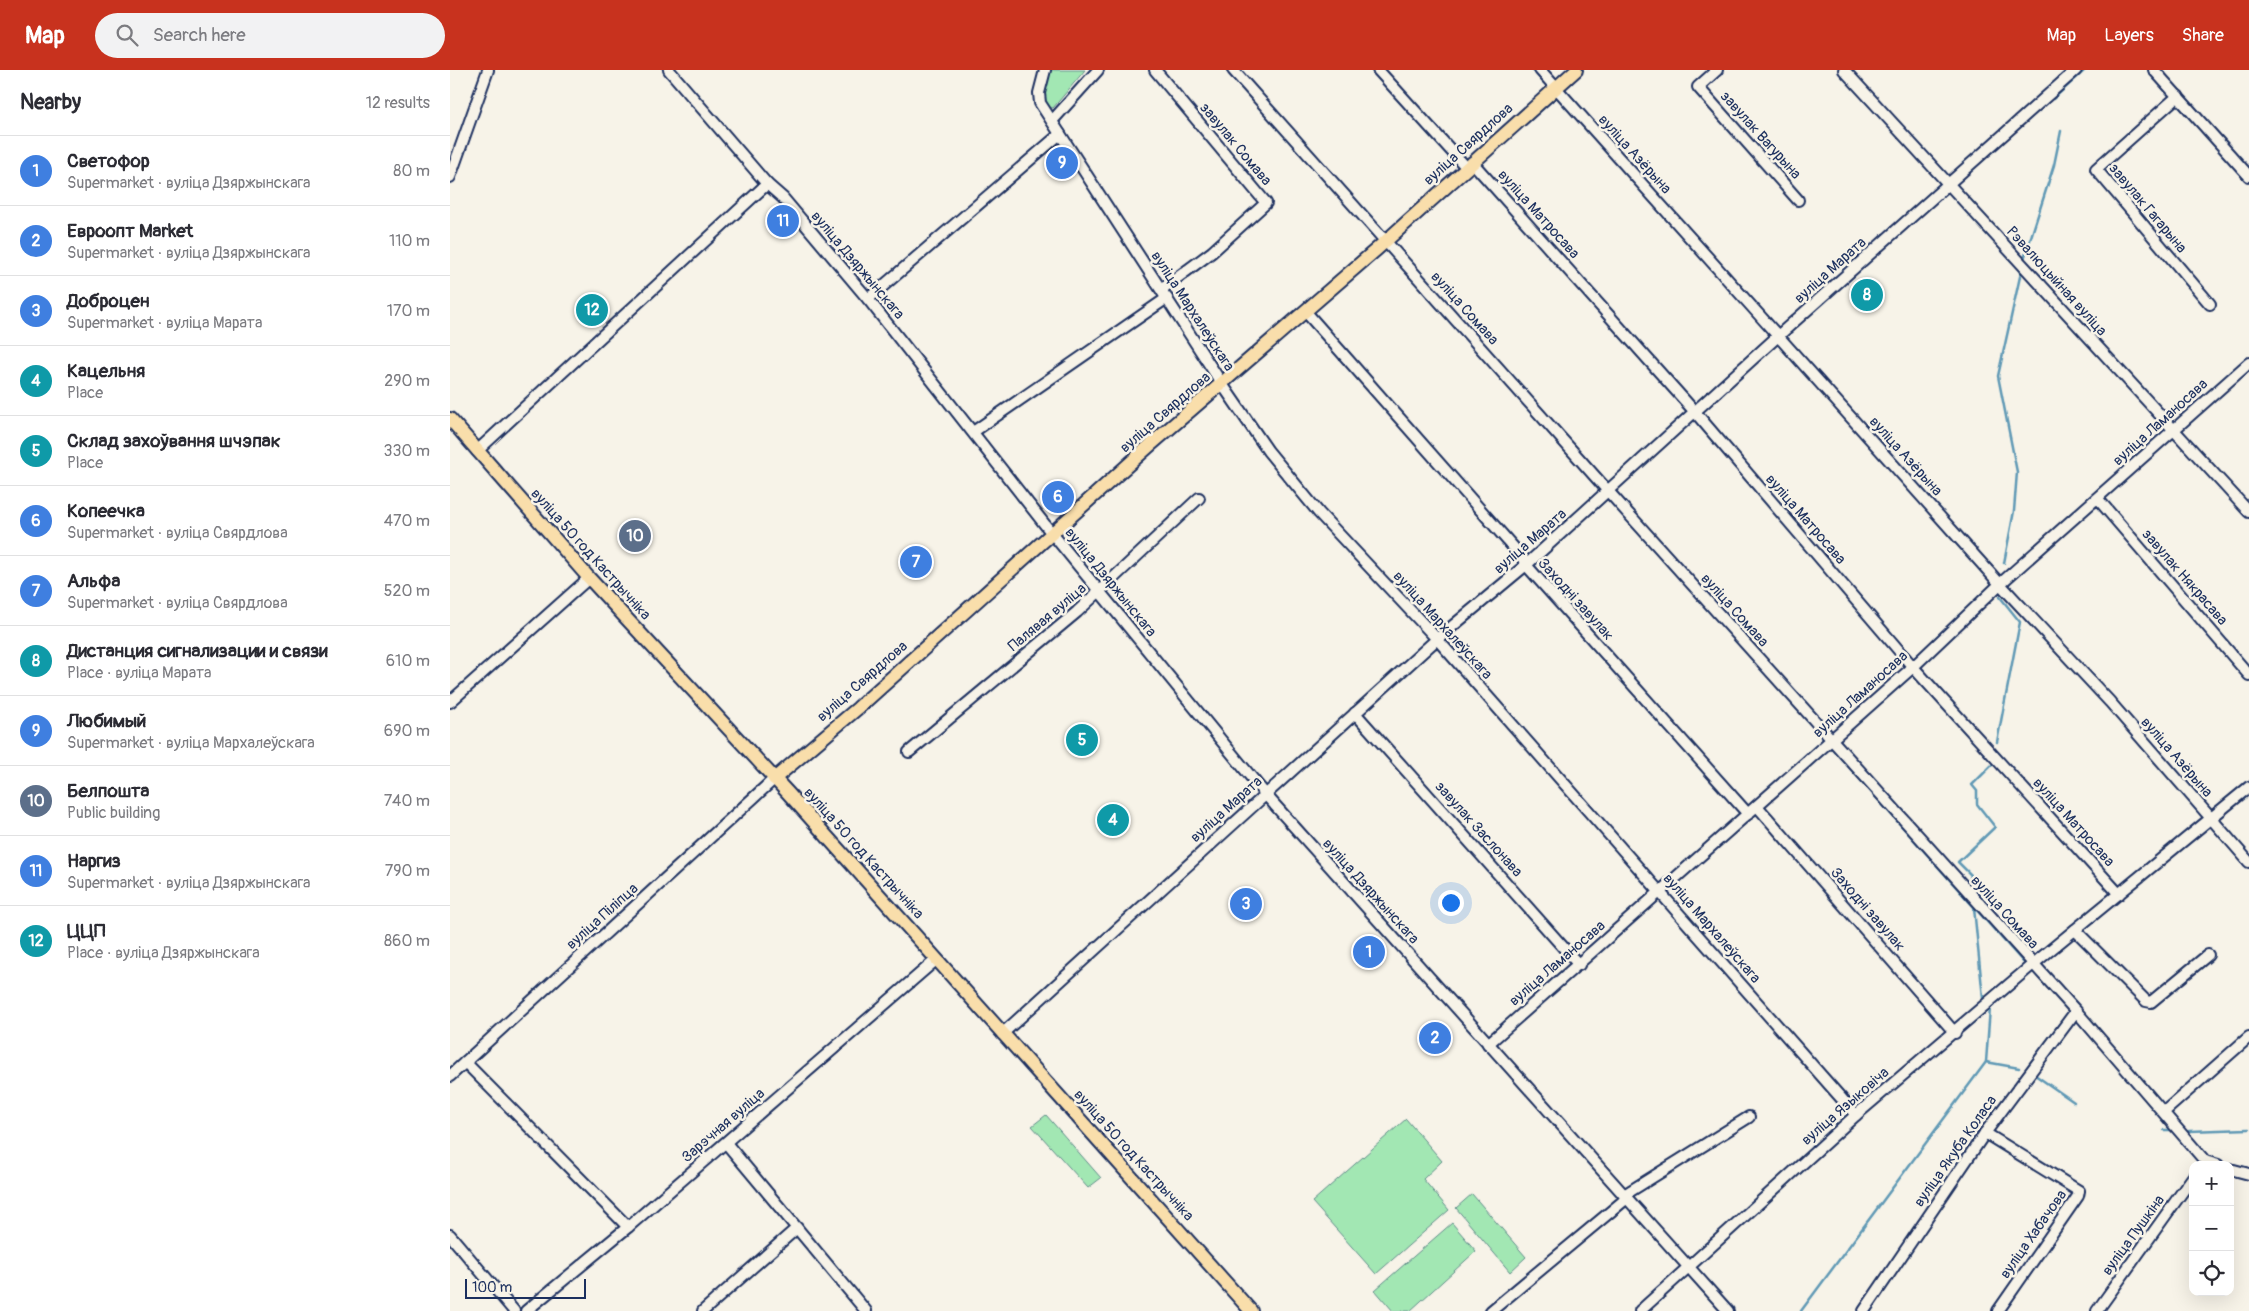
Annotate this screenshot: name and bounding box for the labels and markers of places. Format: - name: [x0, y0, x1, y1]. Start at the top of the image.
- pin: 9: [1046, 144, 1078, 182]
- pin: 11: [767, 202, 799, 240]
- pin: 8: [1851, 276, 1883, 314]
- pin: 12: [576, 291, 608, 329]
- pin: 6: [1042, 478, 1074, 516]
- pin: 10: [619, 517, 651, 555]
- pin: 7: [900, 543, 932, 581]
- pin: 5: [1066, 721, 1098, 759]
- pin: 4: [1097, 801, 1129, 839]
- pin: 3: [1230, 885, 1262, 923]
- pin: 1: [1353, 933, 1385, 971]
- pin: 2: [1419, 1019, 1451, 1057]

